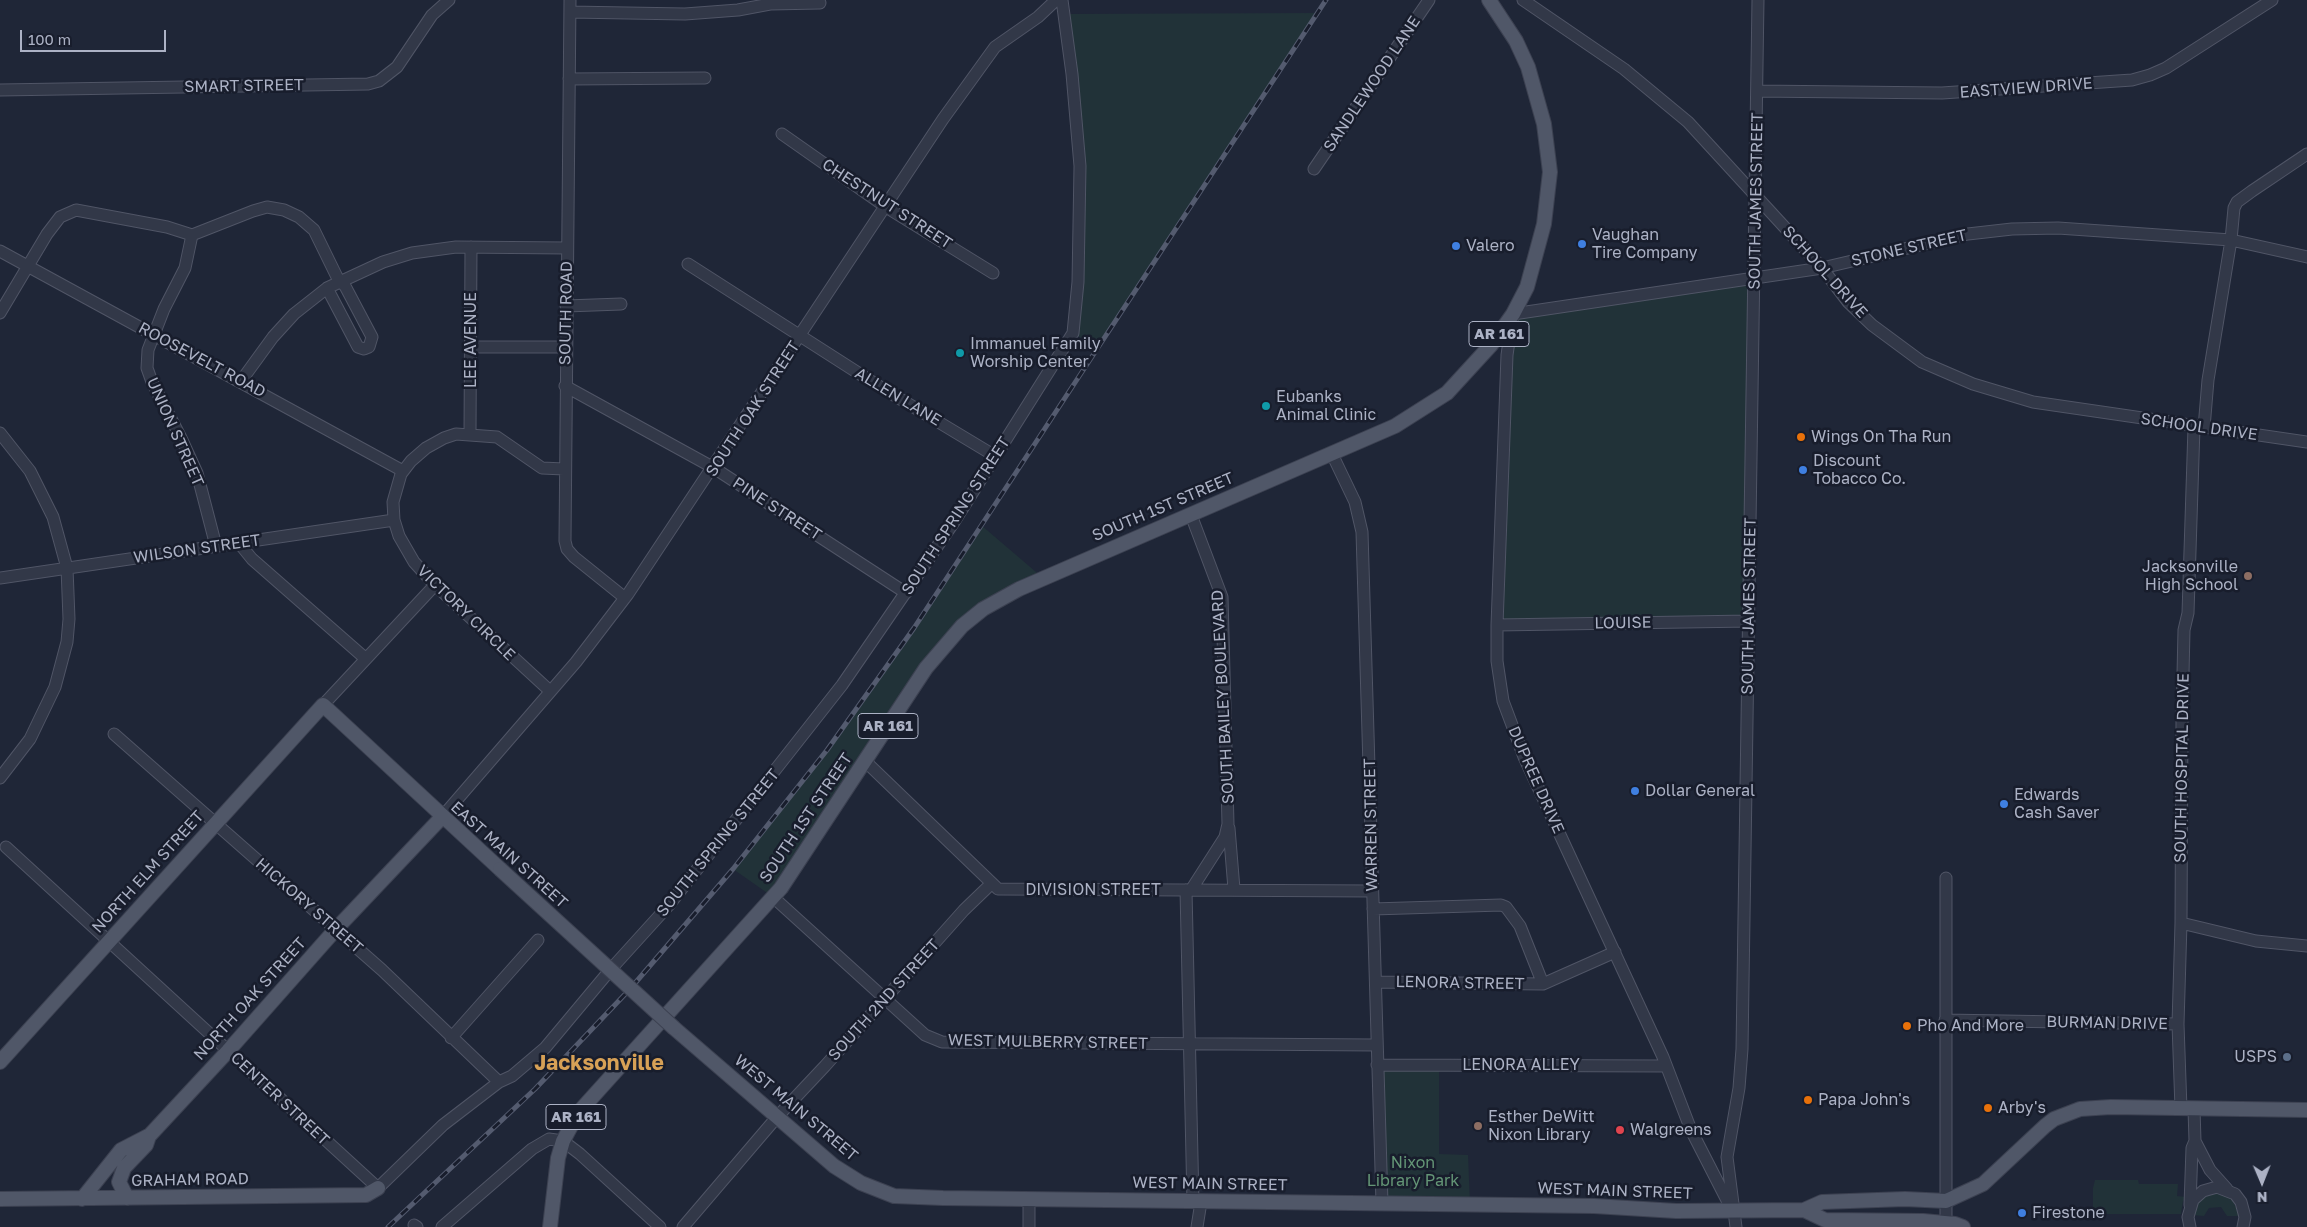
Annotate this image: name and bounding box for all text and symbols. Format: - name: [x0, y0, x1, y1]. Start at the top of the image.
- street label: SANDLEWOOD LANE: [1319, 13, 1425, 155]
- scale bar: [22, 20, 169, 52]
- text: 100 m: [28, 30, 71, 48]
- street label: EASTVIEW DRIVE: [1959, 74, 2093, 102]
- street label: SMART STREET: [184, 75, 304, 97]
- street label: SOUTH JAMES STREET: [1745, 112, 1767, 290]
- street label: CHESTNUT STREET: [818, 155, 956, 253]
- street label: SCHOOL DRIVE: [1778, 222, 1872, 322]
- place label: Vaughan Tire Company: [1592, 225, 1698, 263]
- street label: STONE STREET: [1849, 225, 1969, 271]
- place label: Valero: [1466, 236, 1515, 256]
- marker: Vaughan Tire Company: [1576, 238, 1588, 250]
- marker: Valero: [1450, 240, 1462, 252]
- street label: SOUTH ROAD: [555, 261, 577, 365]
- street label: LEE AVENUE: [461, 292, 481, 388]
- street label: ROOSEVELT ROAD: [135, 318, 269, 402]
- road number: AR 161: [1469, 322, 1529, 346]
- place label: Immanuel Family Worship Center: [970, 334, 1101, 372]
- street label: SOUTH OAK STREET: [702, 338, 804, 480]
- marker: Immanuel Family Worship Center: [954, 347, 966, 359]
- street label: ALLEN LANE: [851, 364, 945, 430]
- street label: UNION STREET: [142, 374, 208, 490]
- place label: Eubanks Animal Clinic: [1276, 387, 1376, 425]
- marker: Eubanks Animal Clinic: [1260, 400, 1272, 412]
- street label: SCHOOL DRIVE: [2139, 409, 2259, 445]
- place label: Wings On Tha Run: [1811, 427, 1951, 447]
- marker: Wings On Tha Run: [1795, 431, 1807, 443]
- street label: SOUTH SPRING STREET: [898, 433, 1014, 599]
- place label: Discount Tobacco Co.: [1813, 451, 1906, 489]
- marker: Discount Tobacco Co.: [1797, 464, 1809, 476]
- street label: SOUTH 1ST STREET: [1089, 468, 1237, 546]
- street label: PINE STREET: [729, 473, 825, 545]
- street label: SOUTH JAMES STREET: [1738, 517, 1760, 695]
- street label: WILSON STREET: [132, 531, 262, 567]
- place label: Jacksonville High School: [2142, 557, 2238, 595]
- street label: VICTORY CIRCLE: [413, 561, 519, 665]
- marker: Jacksonville High School: [2242, 570, 2254, 582]
- street label: SOUTH BAILEY BOULEVARD: [1208, 589, 1238, 805]
- street label: LOUISE: [1594, 613, 1652, 633]
- street label: SOUTH HOSPITAL DRIVE: [2171, 673, 2193, 863]
- road number: AR 161: [858, 714, 918, 738]
- street label: DUPREE DRIVE: [1504, 723, 1568, 837]
- street label: SOUTH 1ST STREET: [756, 750, 856, 886]
- street label: WARREN STREET: [1360, 758, 1382, 892]
- street label: SOUTH SPRING STREET: [653, 765, 783, 921]
- place label: Dollar General: [1645, 781, 1755, 801]
- marker: Dollar General: [1629, 785, 1641, 797]
- place label: Edwards Cash Saver: [2014, 785, 2099, 823]
- street label: EAST MAIN STREET: [447, 798, 571, 912]
- marker: Edwards Cash Saver: [1998, 798, 2010, 810]
- street label: NORTH ELM STREET: [88, 807, 208, 937]
- street label: HICKORY STREET: [251, 854, 367, 958]
- street label: DIVISION STREET: [1025, 880, 1161, 900]
- street label: NORTH OAK STREET: [190, 934, 310, 1064]
- street label: SOUTH 2ND STREET: [824, 935, 944, 1065]
- street label: LENORA STREET: [1395, 972, 1525, 994]
- street label: BURMAN DRIVE: [2046, 1012, 2168, 1034]
- place label: Pho And More: [1917, 1016, 2024, 1036]
- marker: Pho And More: [1901, 1020, 1913, 1032]
- street label: WEST MULBERRY STREET: [948, 1031, 1148, 1053]
- place label: USPS: [2234, 1047, 2277, 1067]
- street label: CENTER STREET: [227, 1048, 333, 1150]
- district label: Jacksonville: [534, 1050, 664, 1076]
- street label: WEST MAIN STREET: [730, 1051, 862, 1165]
- marker: USPS: [2281, 1051, 2293, 1063]
- street label: LENORA ALLEY: [1462, 1055, 1580, 1075]
- place label: Papa John's: [1818, 1090, 1910, 1110]
- marker: Papa John's: [1802, 1094, 1814, 1106]
- place label: Arby's: [1998, 1098, 2046, 1118]
- marker: Arby's: [1982, 1102, 1994, 1114]
- road number: AR 161: [546, 1104, 606, 1130]
- place label: Esther DeWitt Nixon Library: [1488, 1107, 1595, 1145]
- marker: Esther DeWitt Nixon Library: [1472, 1120, 1484, 1132]
- place label: Walgreens: [1630, 1120, 1712, 1140]
- marker: Walgreens: [1614, 1124, 1626, 1136]
- park label: Nixon Library Park: [1367, 1153, 1459, 1191]
- north arrow: [2237, 1157, 2287, 1207]
- street label: GRAHAM ROAD: [131, 1169, 249, 1191]
- street label: WEST MAIN STREET: [1132, 1173, 1288, 1195]
- street label: WEST MAIN STREET: [1537, 1179, 1693, 1203]
- text: N: [2257, 1189, 2268, 1206]
- place label: Firestone: [2032, 1203, 2105, 1223]
- marker: Firestone: [2016, 1207, 2028, 1219]

